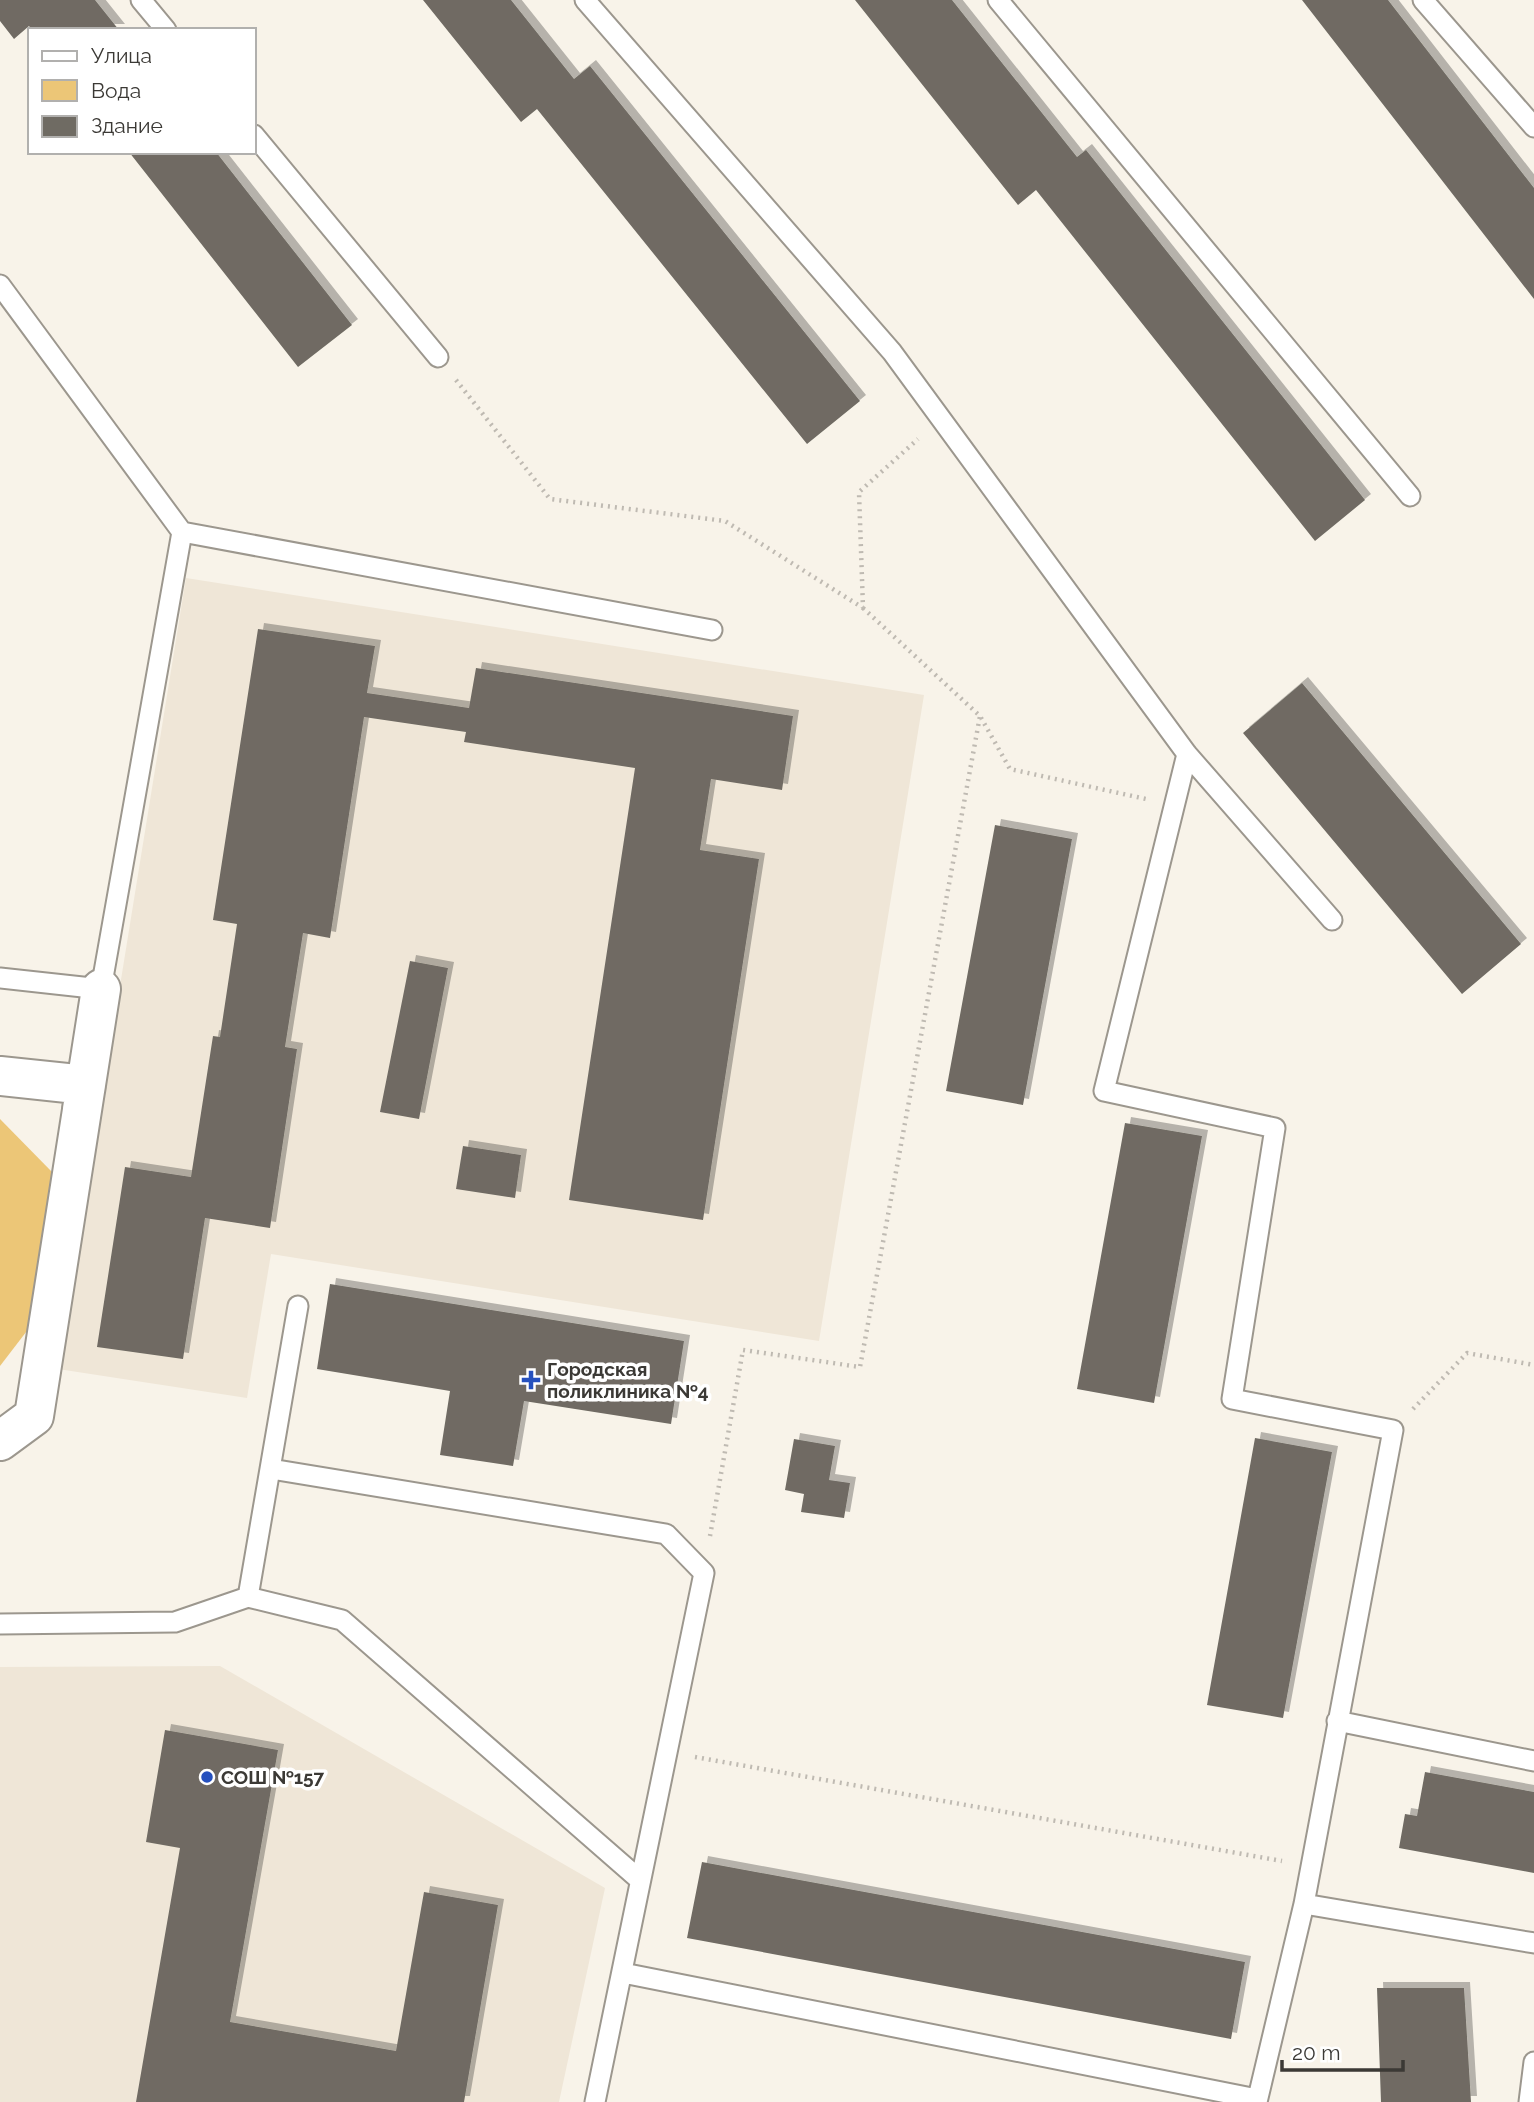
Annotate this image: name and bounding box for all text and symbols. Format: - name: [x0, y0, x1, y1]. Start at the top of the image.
- legend: [28, 28, 256, 154]
- text: Улица: [91, 43, 152, 68]
- text: Вода: [91, 78, 141, 103]
- text: Здание: [91, 113, 163, 138]
- place label: Городская поликлиника №4: [547, 1358, 709, 1402]
- marker: Городская поликлиника №4: [521, 1370, 541, 1390]
- place label: СОШ №157: [221, 1766, 325, 1788]
- marker: СОШ №157: [199, 1769, 215, 1785]
- scale bar: [1282, 2028, 1403, 2072]
- text: 20 m: [1292, 2040, 1340, 2065]

